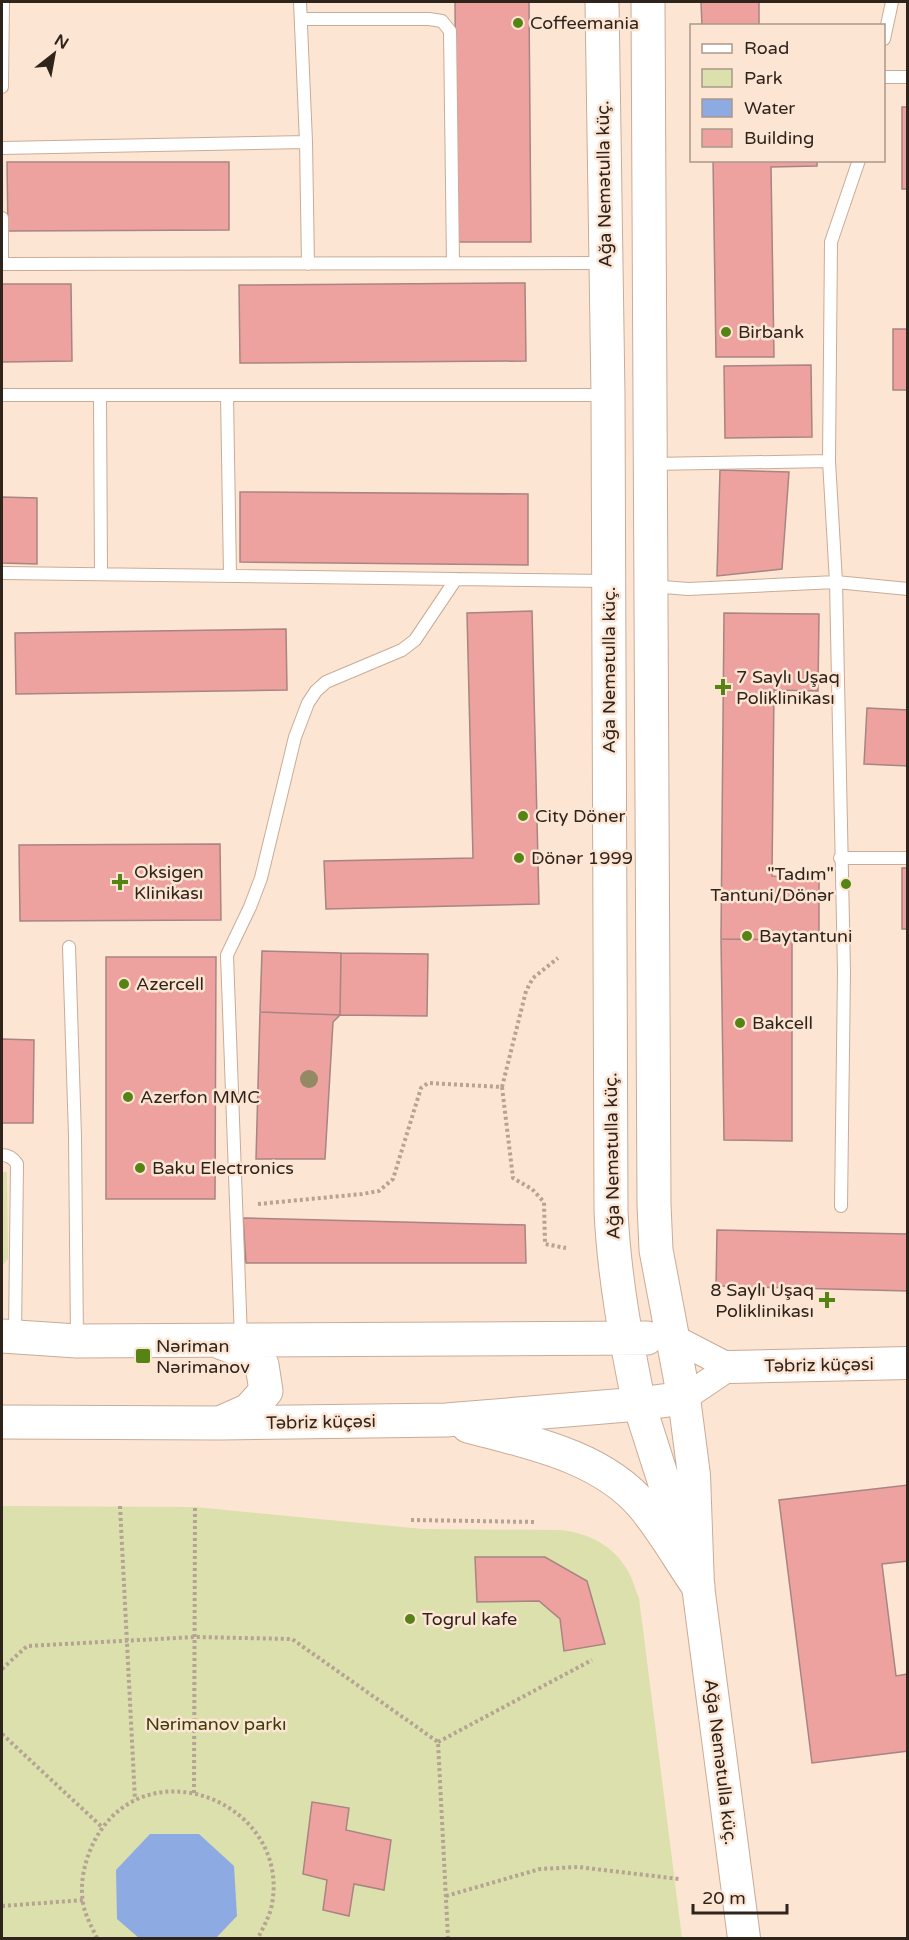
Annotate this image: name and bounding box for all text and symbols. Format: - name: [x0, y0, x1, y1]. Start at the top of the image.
- place label: Coffeemania: [530, 12, 639, 34]
- marker: Coffeemania: [511, 16, 525, 30]
- north arrow: [24, 24, 84, 84]
- legend: [690, 24, 885, 162]
- text: N: [51, 30, 72, 54]
- text: Road: [744, 37, 789, 59]
- text: Park: [744, 67, 783, 89]
- text: Water: [744, 97, 795, 119]
- street label: Ağa Nemətulla küç.: [592, 100, 616, 268]
- text: Building: [744, 127, 814, 149]
- place label: Birbank: [738, 321, 804, 343]
- marker: Birbank: [719, 325, 733, 339]
- street label: Ağa Nemətulla küç.: [598, 586, 620, 754]
- place label: 7 Saylı Uşaq Poliklinikası: [736, 666, 840, 709]
- marker: 7 Saylı Uşaq Poliklinikası: [714, 678, 732, 696]
- place label: City Döner: [535, 805, 625, 827]
- marker: City Döner: [516, 809, 530, 823]
- place label: Dönər 1999: [531, 847, 633, 869]
- marker: Dönər 1999: [512, 851, 526, 865]
- place label: Oksigen Klinikası: [134, 861, 204, 904]
- place label: "Tadım" Tantuni/Dönər: [710, 863, 834, 906]
- marker: Oksigen Klinikası: [111, 873, 129, 891]
- marker: "Tadım" Tantuni/Dönər: [839, 877, 853, 891]
- place label: Baytantuni: [759, 925, 853, 947]
- marker: Baytantuni: [740, 929, 754, 943]
- place label: Azercell: [136, 973, 204, 995]
- marker: Azercell: [117, 977, 131, 991]
- place label: Bakcell: [752, 1012, 813, 1034]
- marker: Bakcell: [733, 1016, 747, 1030]
- street label: Ağa Nemətulla küç.: [600, 1072, 624, 1240]
- place label: Azerfon MMC: [140, 1086, 260, 1108]
- marker: Azerfon MMC: [121, 1090, 135, 1104]
- place label: Baku Electronics: [152, 1157, 294, 1179]
- marker: Baku Electronics: [133, 1161, 147, 1175]
- place label: 8 Saylı Uşaq Poliklinikası: [710, 1279, 814, 1322]
- marker: 8 Saylı Uşaq Poliklinikası: [818, 1291, 836, 1309]
- place label: Nəriman Nərimanov: [156, 1335, 250, 1378]
- marker: Nəriman Nərimanov: [134, 1347, 152, 1365]
- street label: Təbriz küçəsi: [764, 1353, 874, 1377]
- street label: Təbriz küçəsi: [266, 1410, 376, 1434]
- place label: Togrul kafe: [422, 1608, 517, 1630]
- marker: Togrul kafe: [403, 1612, 417, 1626]
- street label: Ağa Nemətulla küç.: [700, 1678, 742, 1846]
- park label: Nərimanov parkı: [145, 1713, 287, 1735]
- scale bar: [693, 1877, 788, 1915]
- text: 20 m: [702, 1887, 746, 1909]

